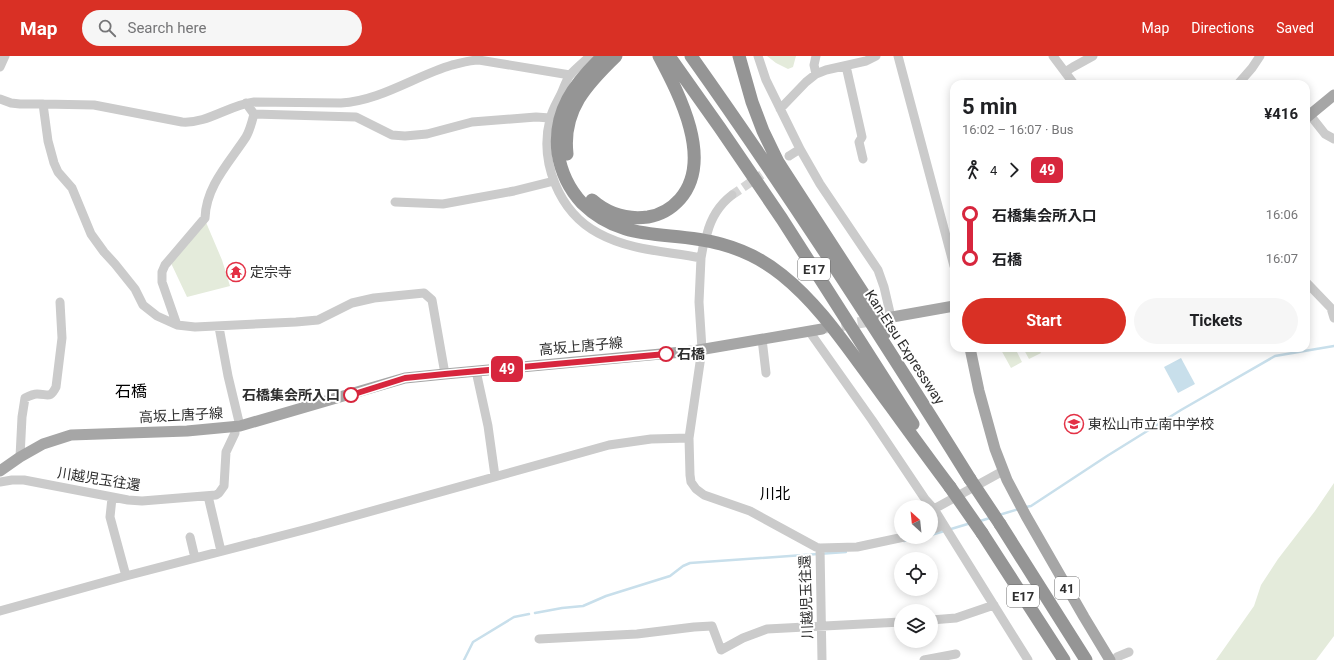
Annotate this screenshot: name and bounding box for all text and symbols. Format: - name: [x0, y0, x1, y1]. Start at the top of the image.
- search box: [82, 10, 362, 46]
- text: Map: [20, 17, 58, 40]
- icon: search: [96, 17, 118, 39]
- text: Search here: [128, 19, 206, 37]
- text: Map: [1142, 20, 1169, 36]
- text: Directions: [1191, 20, 1254, 36]
- text: Saved: [1276, 20, 1314, 36]
- text: 5 min: [962, 94, 1017, 119]
- text: ¥416: [1264, 105, 1298, 123]
- text: 16:02 – 16:07 · Bus: [962, 122, 1074, 137]
- icon: walk: [962, 159, 984, 181]
- icon: forward: [1003, 159, 1025, 181]
- text: 49: [1039, 162, 1055, 178]
- text: 4: [990, 163, 997, 178]
- text: 石橋集会所入口: [992, 207, 1097, 225]
- text: 16:06: [1266, 207, 1298, 222]
- text: 石橋: [992, 251, 1022, 269]
- text: 16:07: [1266, 251, 1298, 266]
- road number: E17: [798, 258, 830, 280]
- temple icon: 定宗寺: [225, 261, 247, 283]
- place label: 定宗寺: [250, 264, 292, 280]
- street label: Kan-Etsu Expressway: [862, 287, 948, 407]
- button: Start: [962, 298, 1126, 344]
- button: Tickets: [1134, 298, 1298, 344]
- street label: 高坂上唐子線: [538, 334, 624, 358]
- marker: 石橋: [658, 346, 674, 362]
- place label: 石橋: [677, 346, 705, 362]
- line badge: 49: [489, 356, 525, 382]
- text: 49: [499, 361, 515, 377]
- district label: 石橋: [115, 382, 147, 401]
- place label: 石橋集会所入口: [242, 387, 340, 403]
- marker: 石橋集会所入口: [343, 387, 359, 403]
- street label: 高坂上唐子線: [139, 405, 223, 425]
- school or university icon: 東松山市立南中学校: [1063, 413, 1085, 435]
- place label: 東松山市立南中学校: [1088, 416, 1214, 432]
- street label: 川越児玉往還: [56, 465, 142, 493]
- district label: 川北: [760, 485, 790, 503]
- north arrow: [894, 500, 938, 544]
- map controls: [894, 500, 938, 648]
- button: locate: [894, 552, 938, 596]
- street label: 川越児玉往還: [797, 555, 815, 639]
- road number: 41: [1055, 577, 1079, 599]
- road number: E17: [1007, 585, 1039, 607]
- button: layers: [894, 604, 938, 648]

